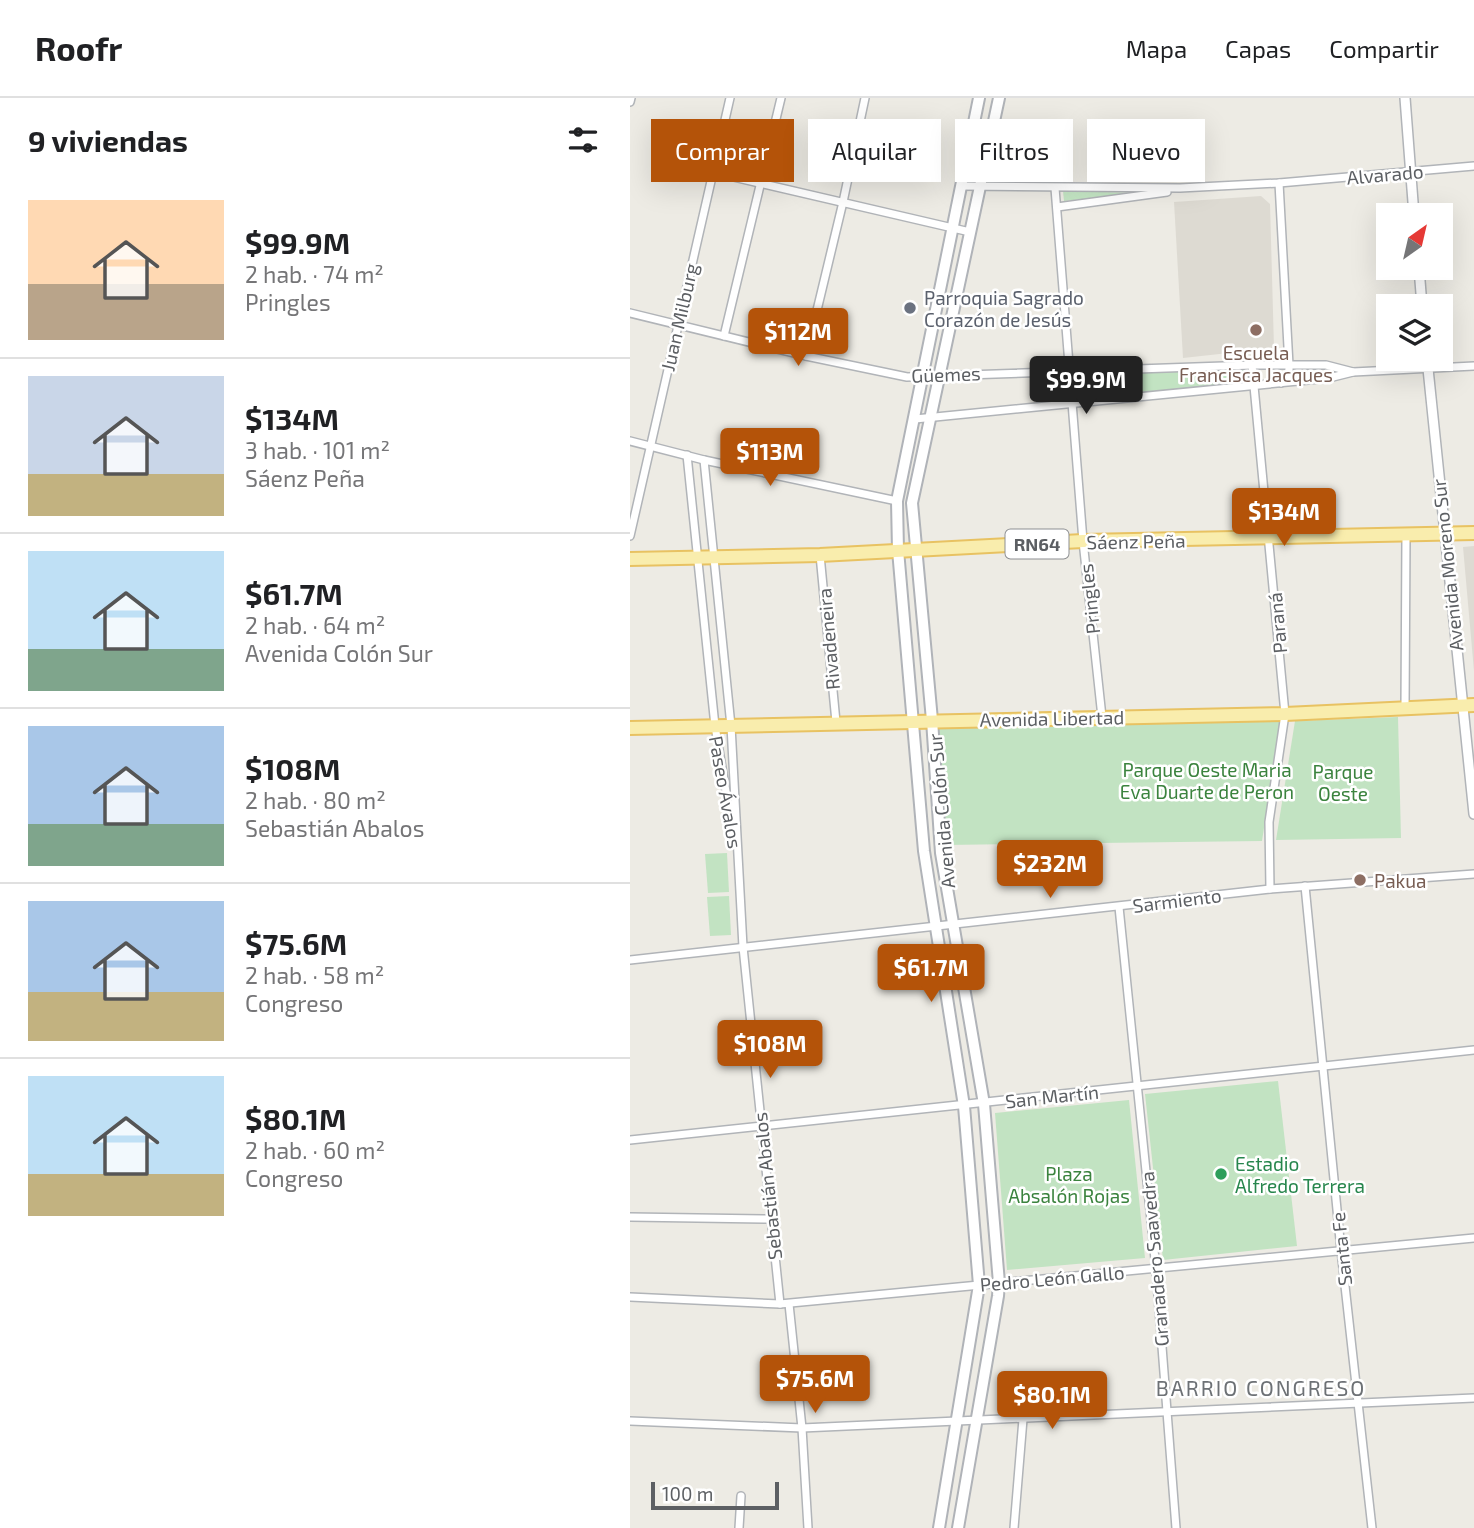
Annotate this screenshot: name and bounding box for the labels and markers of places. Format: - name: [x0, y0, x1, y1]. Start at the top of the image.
- place label: Parroquia Sagrado Corazón de Jesús: [924, 286, 1084, 331]
- marker: Parroquia Sagrado Corazón de Jesús: [902, 300, 918, 316]
- pin: $112M: [749, 308, 847, 368]
- marker: Escuela Francisca Jacques: [1248, 322, 1264, 338]
- place label: Escuela Francisca Jacques: [1179, 341, 1333, 386]
- pin: $99.9M: [1029, 356, 1143, 416]
- pin: $113M: [721, 428, 819, 488]
- pin: $134M: [1235, 489, 1333, 548]
- pin: $232M: [1001, 840, 1099, 900]
- place label: Pakua: [1374, 869, 1427, 892]
- marker: Pakua: [1352, 872, 1368, 888]
- pin: $61.7M: [874, 944, 988, 1004]
- pin: $108M: [721, 1020, 819, 1080]
- place label: Estadio Alfredo Terrera: [1235, 1152, 1365, 1197]
- marker: Estadio Alfredo Terrera: [1213, 1166, 1229, 1182]
- pin: $75.6M: [758, 1356, 872, 1415]
- pin: $80.1M: [995, 1372, 1109, 1431]

